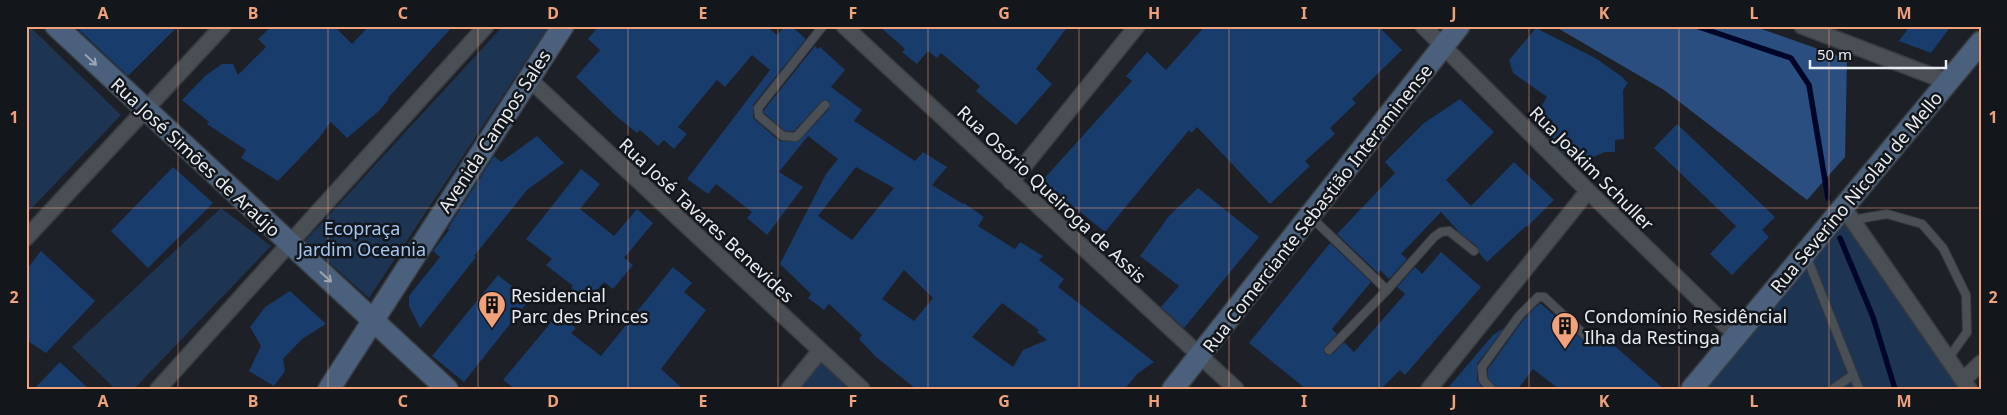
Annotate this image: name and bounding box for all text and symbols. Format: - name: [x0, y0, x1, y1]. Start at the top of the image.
- text: A: [97, 2, 109, 24]
- text: B: [248, 2, 258, 24]
- text: C: [398, 2, 408, 24]
- text: D: [547, 2, 559, 24]
- text: E: [699, 2, 708, 24]
- text: F: [849, 2, 857, 24]
- text: G: [998, 2, 1010, 24]
- text: H: [1148, 2, 1160, 24]
- text: I: [1301, 2, 1307, 24]
- text: J: [1449, 2, 1457, 24]
- text: K: [1599, 2, 1610, 24]
- text: L: [1750, 2, 1759, 24]
- text: M: [1896, 2, 1912, 24]
- scale bar: [1810, 38, 1946, 70]
- text: 50 m: [1817, 44, 1852, 64]
- street label: Avenida Campos Sales: [432, 45, 556, 217]
- one-way arrow: [85, 54, 98, 66]
- street label: Rua Comerciante Sebastião Interaminense: [1197, 59, 1437, 357]
- street label: Rua José Simões de Araújo: [106, 72, 286, 242]
- street label: Rua Severino Nicolau de Mello: [1765, 86, 1947, 298]
- street label: Rua Osório Queiroga de Assis: [952, 100, 1152, 288]
- street label: Rua Joakim Schuller: [1525, 101, 1660, 236]
- text: 1: [9, 106, 19, 128]
- text: 1: [1988, 106, 1998, 128]
- street label: Rua José Tavares Benevides: [614, 132, 800, 308]
- park label: Ecopraça Jardim Oceania: [296, 216, 426, 261]
- one-way arrow: [319, 272, 332, 283]
- place label: Residencial Parc des Princes: [511, 283, 648, 328]
- text: 2: [9, 286, 19, 308]
- text: 2: [1988, 286, 1998, 308]
- building icon: Residencial Parc des Princes: [477, 290, 507, 329]
- place label: Condomínio Residêncial Ilha da Restinga: [1584, 304, 1787, 349]
- building icon: Condomínio Residêncial Ilha da Restinga: [1550, 311, 1580, 350]
- text: A: [97, 390, 109, 412]
- text: B: [248, 390, 258, 412]
- text: C: [398, 390, 408, 412]
- text: D: [547, 390, 559, 412]
- text: E: [699, 390, 708, 412]
- text: F: [849, 390, 857, 412]
- text: G: [998, 390, 1010, 412]
- text: H: [1148, 390, 1160, 412]
- text: I: [1301, 390, 1307, 412]
- text: J: [1449, 390, 1457, 412]
- text: K: [1599, 390, 1610, 412]
- text: L: [1750, 390, 1759, 412]
- text: M: [1896, 390, 1912, 412]

